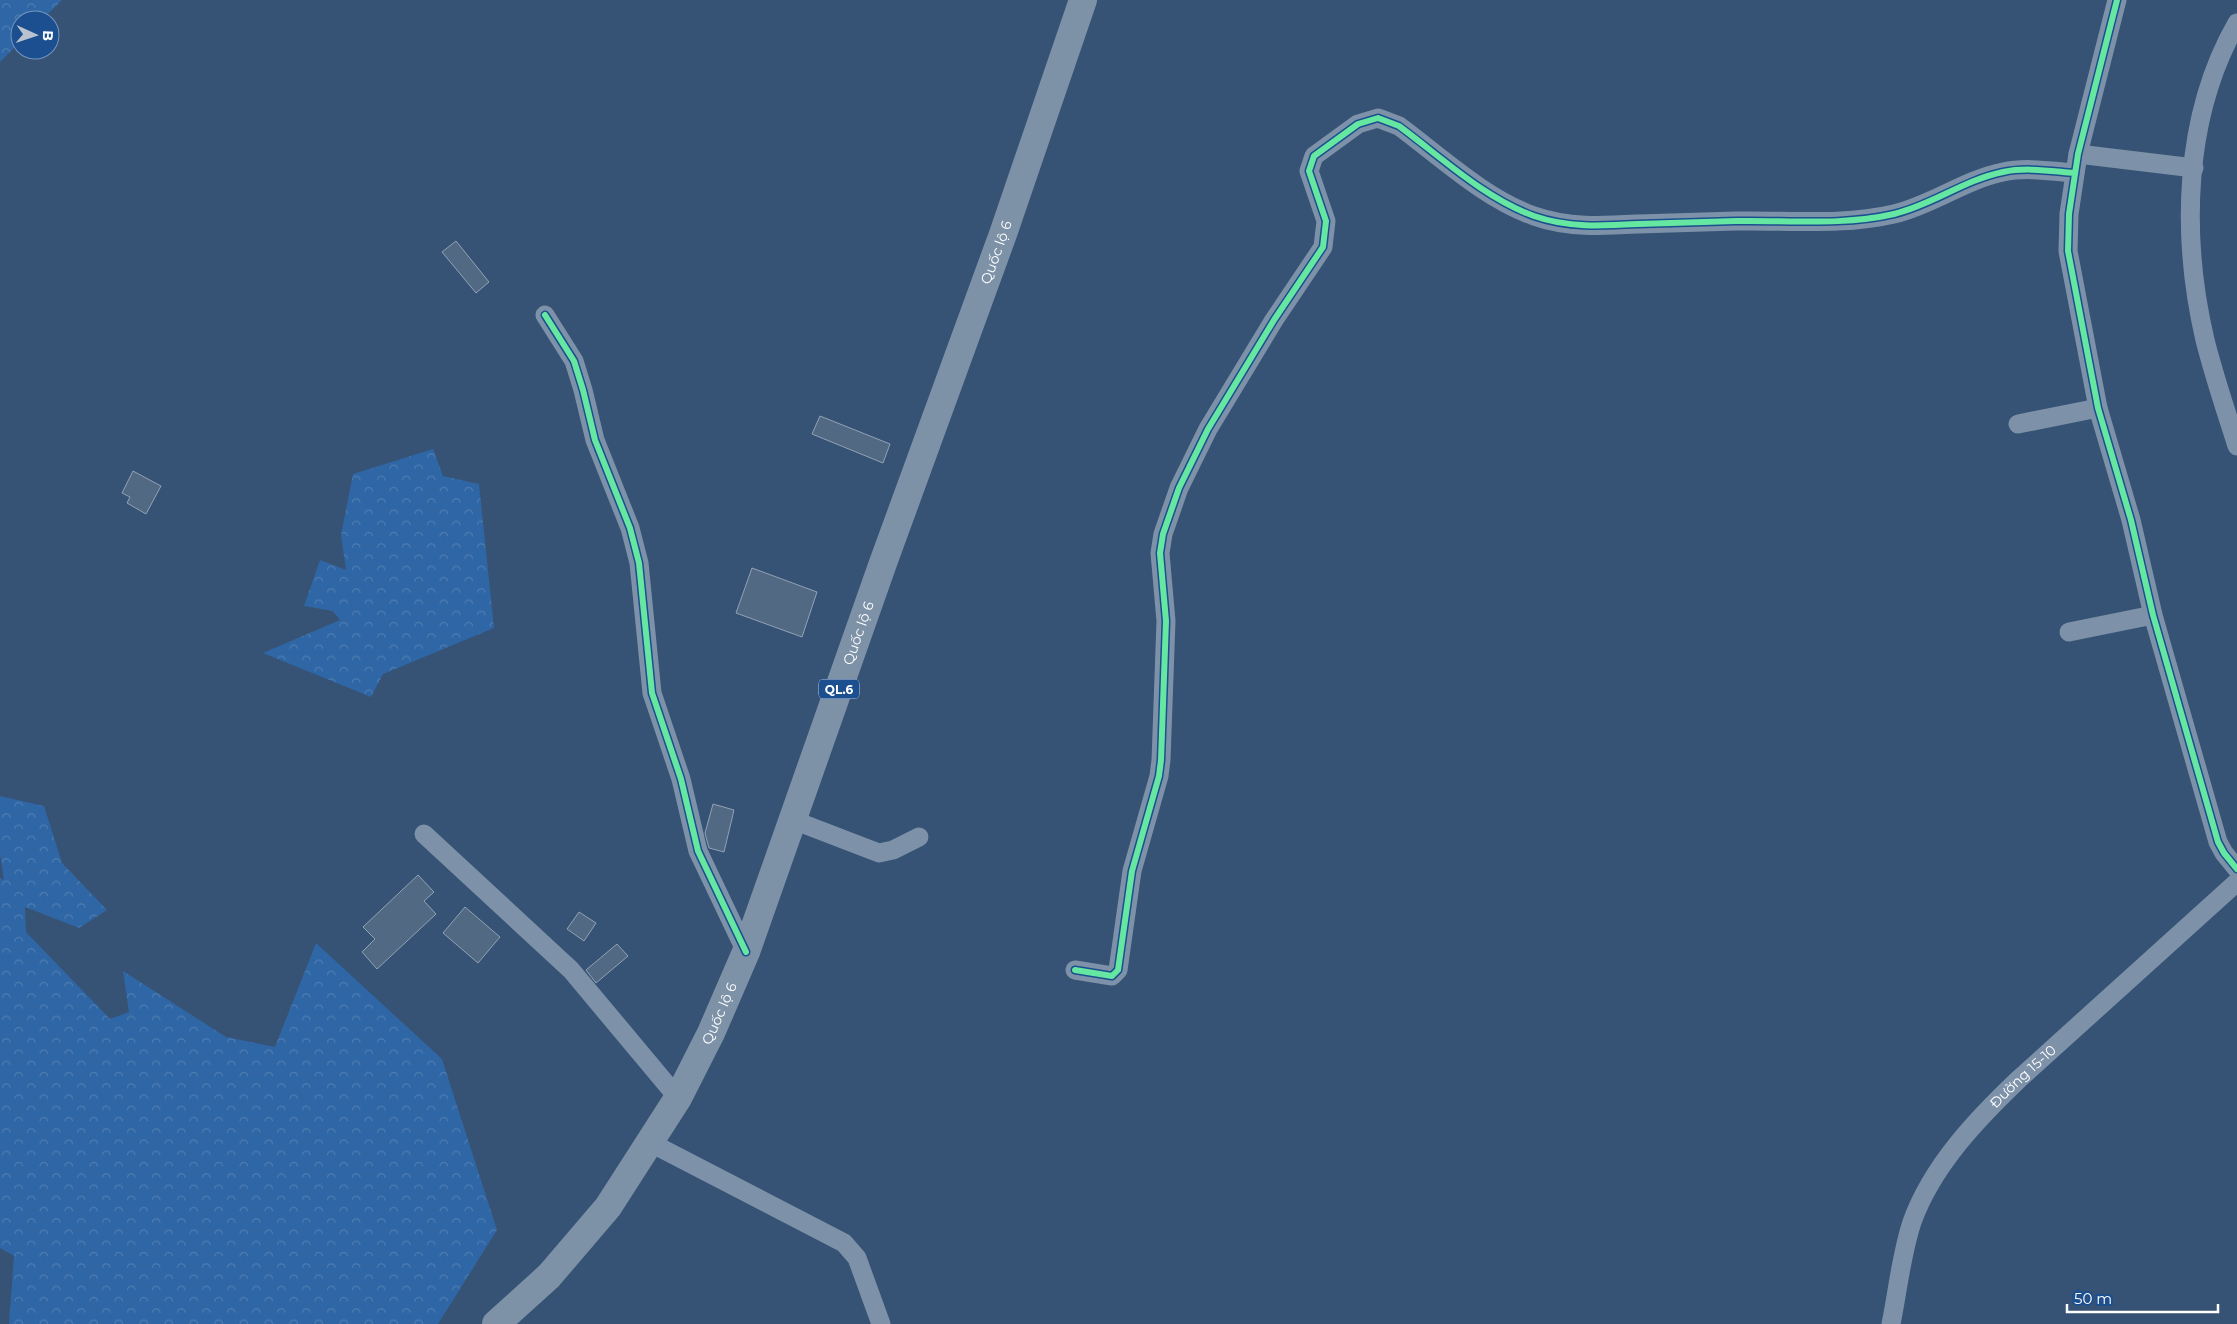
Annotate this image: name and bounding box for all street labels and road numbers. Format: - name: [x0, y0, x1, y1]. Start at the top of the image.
- street label: Quốc lộ 6: [976, 218, 1016, 287]
- street label: Quốc lộ 6: [839, 598, 878, 667]
- road number: QL.6: [819, 680, 859, 699]
- street label: Quốc lộ 6: [698, 979, 741, 1048]
- street label: Đường 15-10: [1986, 1041, 2060, 1112]

